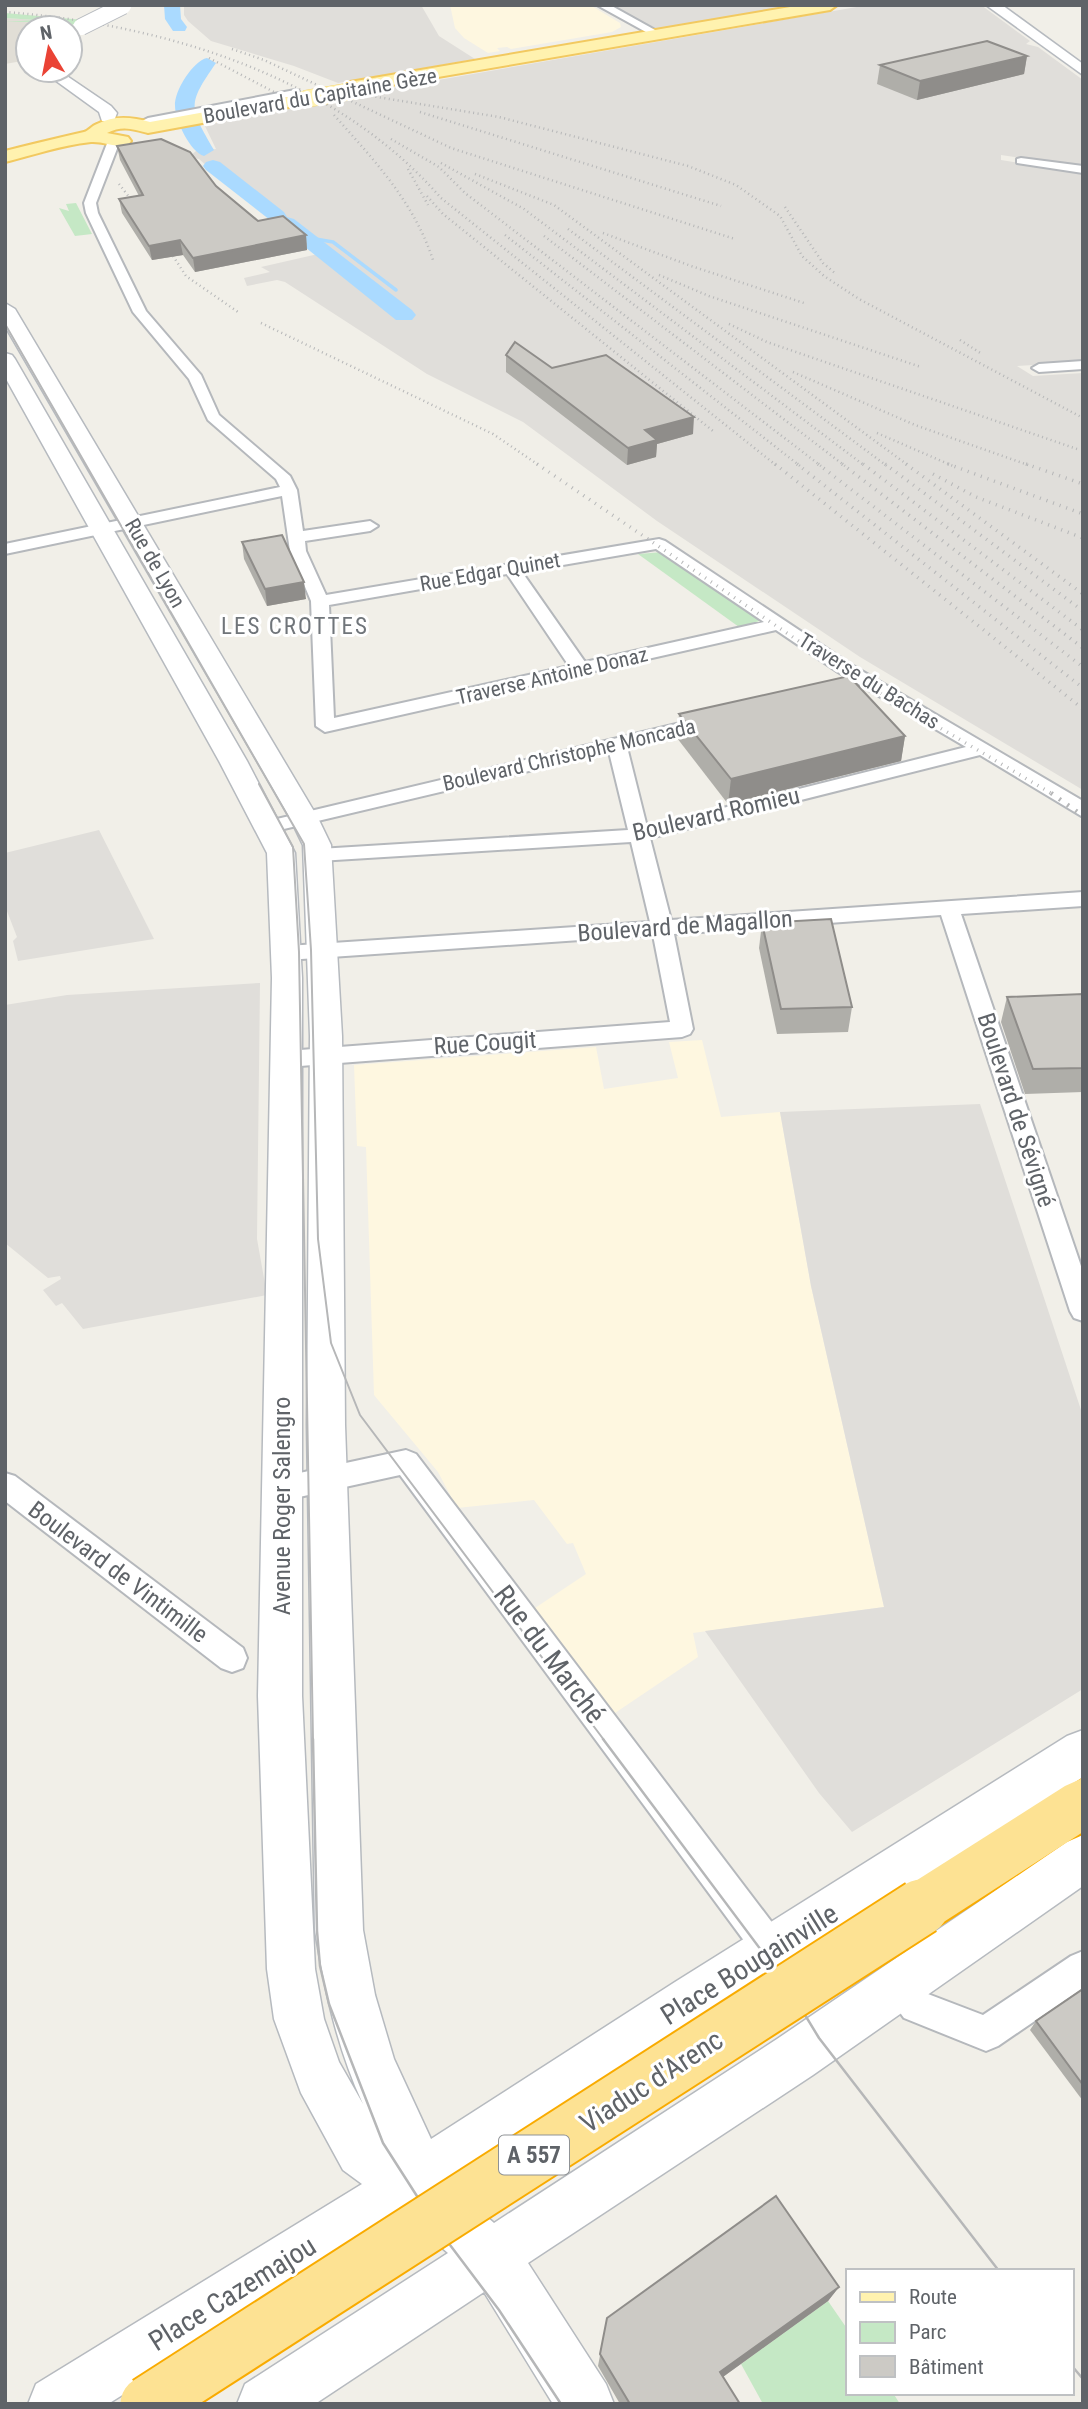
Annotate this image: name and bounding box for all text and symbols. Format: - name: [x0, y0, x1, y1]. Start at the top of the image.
- north arrow: [14, 14, 84, 84]
- text: N: [38, 20, 54, 45]
- street label: Boulevard du Capitaine Gèze: [201, 64, 439, 128]
- street label: Rue de Lyon: [120, 514, 190, 612]
- street label: Rue Edgar Quinet: [418, 548, 562, 596]
- district label: LES CROTTES: [221, 613, 369, 640]
- street label: Traverse du Bachas: [794, 628, 944, 734]
- street label: Traverse Antoine Donaz: [454, 642, 650, 710]
- street label: Boulevard Christophe Moncada: [440, 714, 698, 796]
- street label: Boulevard Romieu: [630, 781, 802, 847]
- street label: Boulevard de Magallon: [576, 905, 794, 947]
- street label: Boulevard de Sévigné: [971, 1010, 1061, 1210]
- street label: Rue Cougit: [433, 1025, 537, 1061]
- street label: Avenue Roger Salengro: [268, 1397, 296, 1615]
- street label: Boulevard de Vintimille: [23, 1495, 213, 1649]
- street label: Rue du Marché: [487, 1579, 612, 1730]
- street label: Place Bougainville: [655, 1897, 844, 2032]
- street label: Viaduc d'Arenc: [574, 2023, 729, 2140]
- road number: A 557: [499, 2136, 569, 2174]
- street label: Place Cazemajou: [143, 2229, 322, 2358]
- legend: [846, 2269, 1074, 2395]
- text: Route: [909, 2285, 957, 2309]
- text: Parc: [909, 2320, 947, 2344]
- text: Bâtiment: [909, 2355, 984, 2379]

